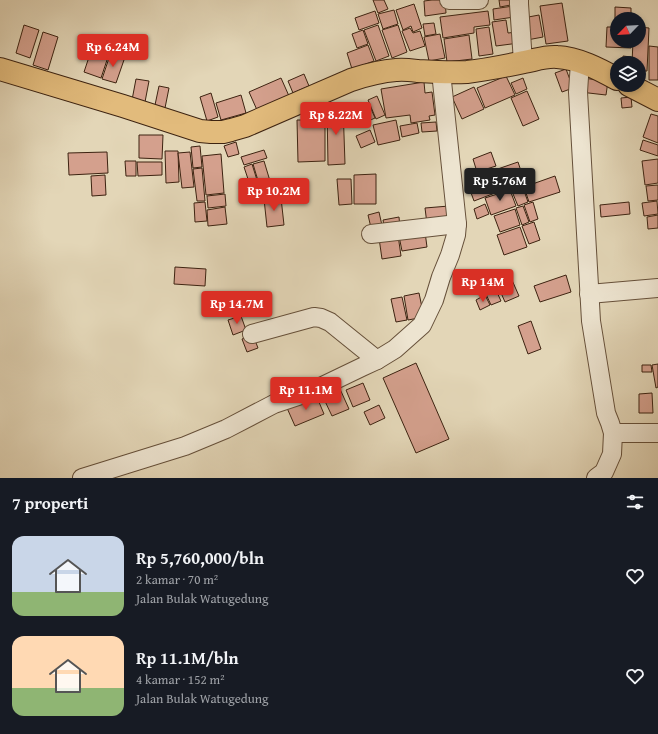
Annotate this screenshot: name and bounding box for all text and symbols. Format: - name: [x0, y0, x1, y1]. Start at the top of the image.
- north arrow: [610, 12, 646, 48]
- map controls: [610, 12, 646, 92]
- pin: Rp 6.24M: [72, 34, 154, 68]
- text: Rp 6.24M: [86, 37, 140, 56]
- button: layers: [610, 56, 646, 92]
- pin: Rp 8.22M: [295, 102, 377, 136]
- text: Rp 8.22M: [309, 105, 363, 124]
- pin: Rp 5.76M: [459, 168, 541, 202]
- text: Rp 5.76M: [473, 171, 527, 190]
- pin: Rp 10.2M: [233, 178, 315, 212]
- text: Rp 10.2M: [247, 181, 301, 200]
- pin: Rp 14M: [450, 269, 516, 303]
- text: Rp 14M: [462, 272, 504, 291]
- pin: Rp 14.7M: [196, 291, 278, 325]
- text: Rp 14.7M: [210, 294, 264, 313]
- pin: Rp 11.1M: [265, 377, 347, 411]
- text: Rp 11.1M: [279, 380, 333, 399]
- text: 7 properti: [12, 490, 88, 515]
- icon: filters: [624, 491, 646, 513]
- text: Rp 5,760,000/bln: [136, 545, 264, 570]
- icon: home: [44, 552, 92, 600]
- icon: heart: [624, 565, 646, 587]
- text: 2 kamar · 70 m²: [136, 570, 218, 589]
- text: Jalan Bulak Watugedung: [136, 589, 268, 608]
- text: Rp 11.1M/bln: [136, 645, 239, 670]
- icon: home: [44, 652, 92, 700]
- icon: heart: [624, 665, 646, 687]
- text: 4 kamar · 152 m²: [136, 670, 225, 689]
- text: Jalan Bulak Watugedung: [136, 689, 268, 708]

